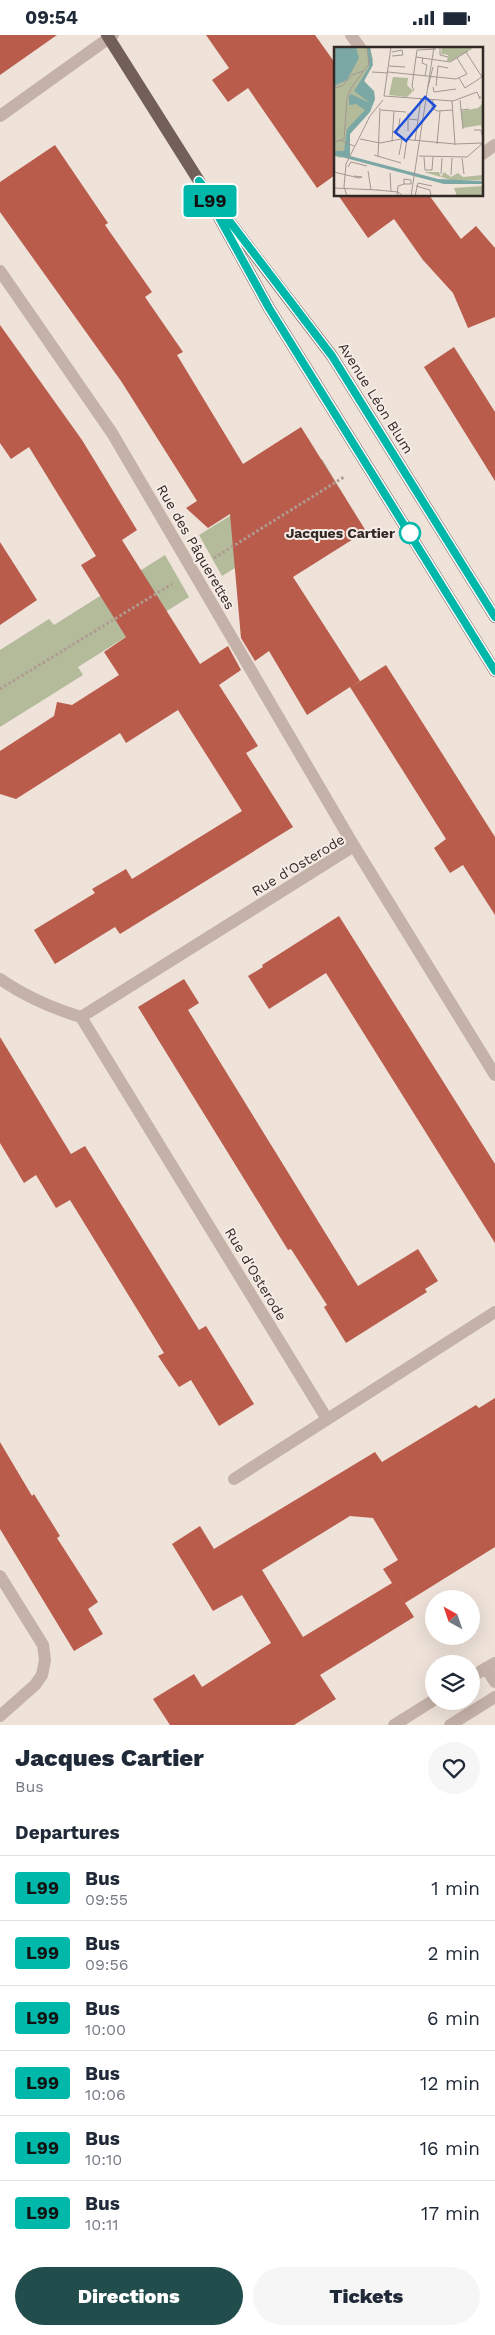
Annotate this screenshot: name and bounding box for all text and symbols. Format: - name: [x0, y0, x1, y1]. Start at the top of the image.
- text: 09:54: [25, 6, 78, 29]
- inset map: [334, 47, 482, 196]
- line badge: L99: [181, 185, 239, 217]
- text: L99: [193, 190, 227, 211]
- street label: Avenue Léon Blum: [335, 340, 417, 456]
- street label: Rue des Pâquerettes: [154, 482, 238, 612]
- marker: Jacques Cartier: [399, 522, 421, 544]
- place label: Jacques Cartier: [286, 525, 395, 541]
- street label: Rue d'Osterode: [249, 831, 347, 899]
- street label: Rue d'Osterode: [222, 1225, 290, 1323]
- north arrow: [425, 1590, 480, 1645]
- map controls: [425, 1590, 480, 1710]
- button: layers: [425, 1655, 480, 1710]
- button: heart: [428, 1742, 480, 1794]
- text: Jacques Cartier: [15, 1744, 204, 1772]
- text: Bus: [15, 1777, 44, 1796]
- text: Departures: [15, 1821, 120, 1844]
- text: Bus: [85, 1867, 120, 1890]
- text: L99: [26, 1877, 59, 1898]
- text: 1 min: [431, 1877, 480, 1900]
- text: 09:55: [85, 1890, 128, 1909]
- text: Bus: [85, 1932, 120, 1955]
- text: L99: [26, 1942, 59, 1963]
- text: 2 min: [428, 1942, 480, 1965]
- text: 09:56: [85, 1955, 129, 1974]
- text: Bus: [85, 1997, 120, 2020]
- text: L99: [26, 2007, 59, 2028]
- text: 6 min: [427, 2007, 480, 2030]
- text: 10:00: [85, 2020, 126, 2039]
- text: Bus: [85, 2062, 120, 2085]
- text: L99: [26, 2072, 59, 2093]
- text: 12 min: [420, 2072, 480, 2095]
- text: 10:06: [85, 2085, 126, 2104]
- text: Bus: [85, 2127, 120, 2150]
- text: L99: [26, 2137, 59, 2158]
- text: 16 min: [420, 2137, 480, 2160]
- text: 10:10: [85, 2150, 122, 2169]
- text: Bus: [85, 2192, 120, 2215]
- text: L99: [26, 2202, 59, 2223]
- text: 17 min: [421, 2202, 480, 2225]
- text: 10:11: [85, 2215, 118, 2234]
- button: Directions: [15, 2267, 243, 2325]
- button: Tickets: [253, 2267, 480, 2325]

